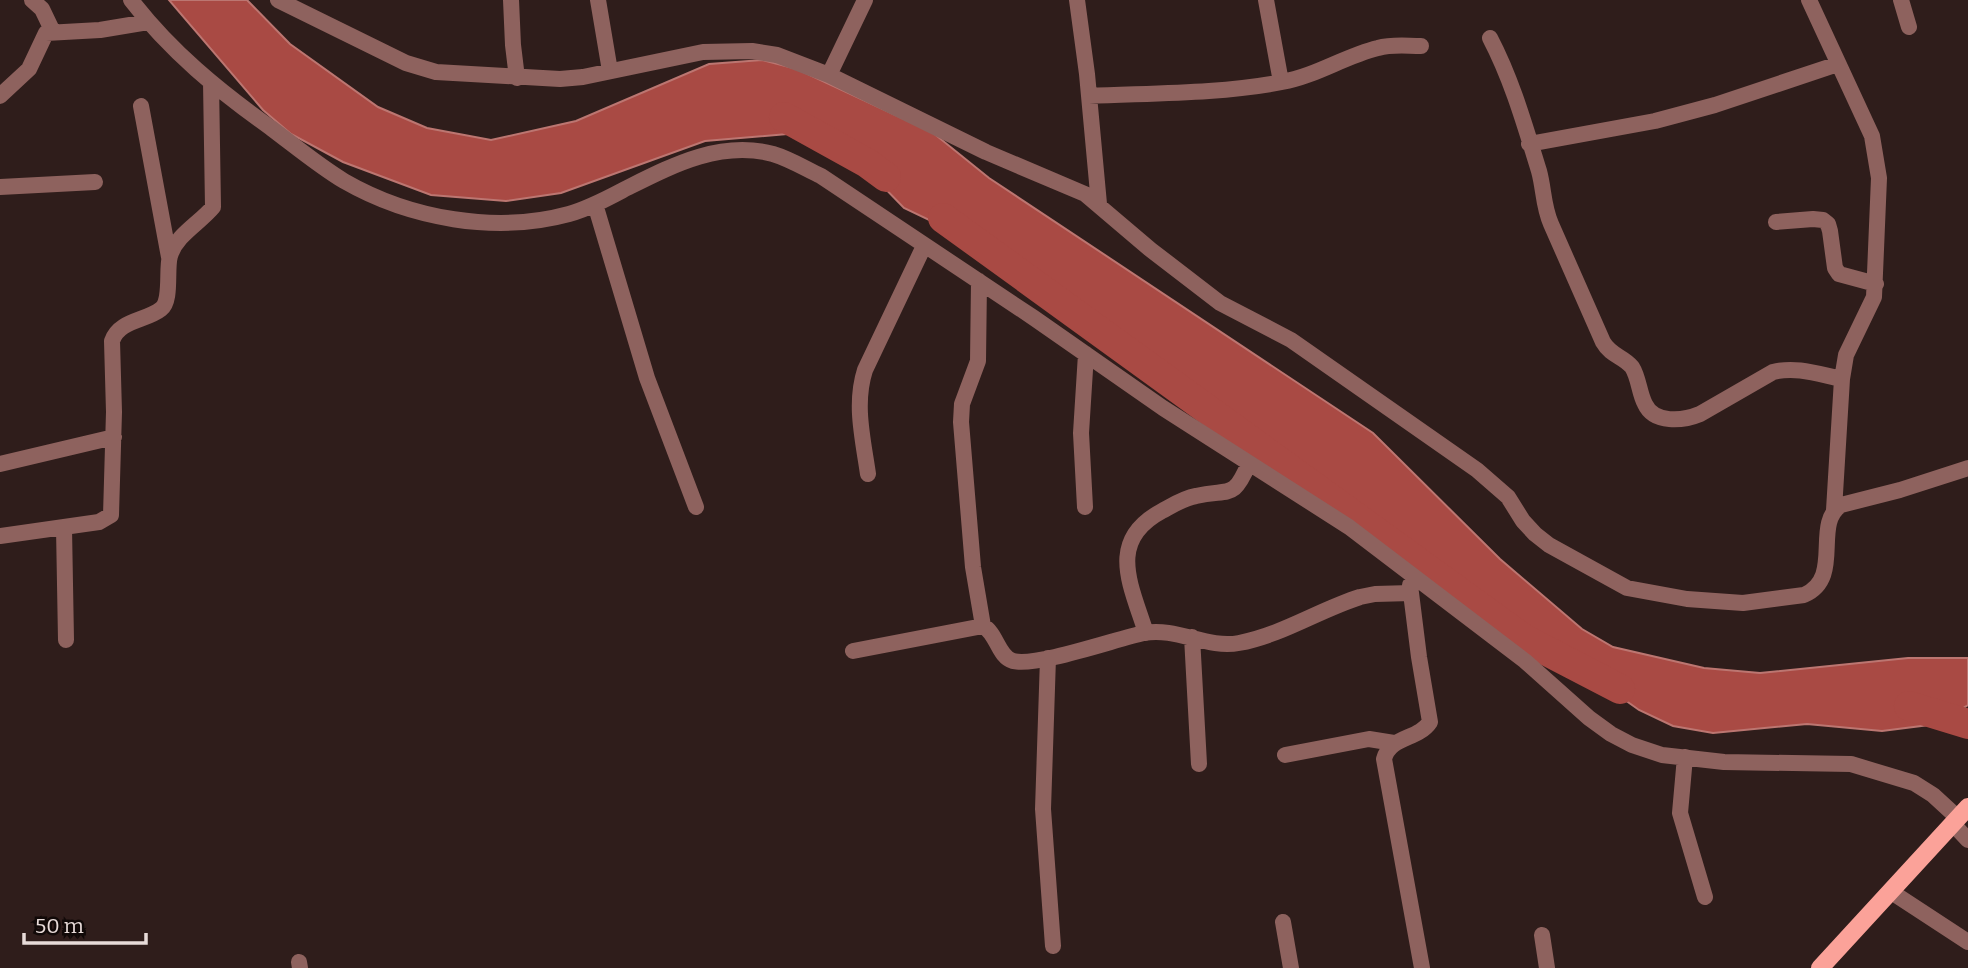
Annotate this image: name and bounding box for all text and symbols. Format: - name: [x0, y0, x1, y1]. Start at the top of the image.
- scale bar: [24, 902, 147, 946]
- text: 50 m: [35, 913, 84, 939]

